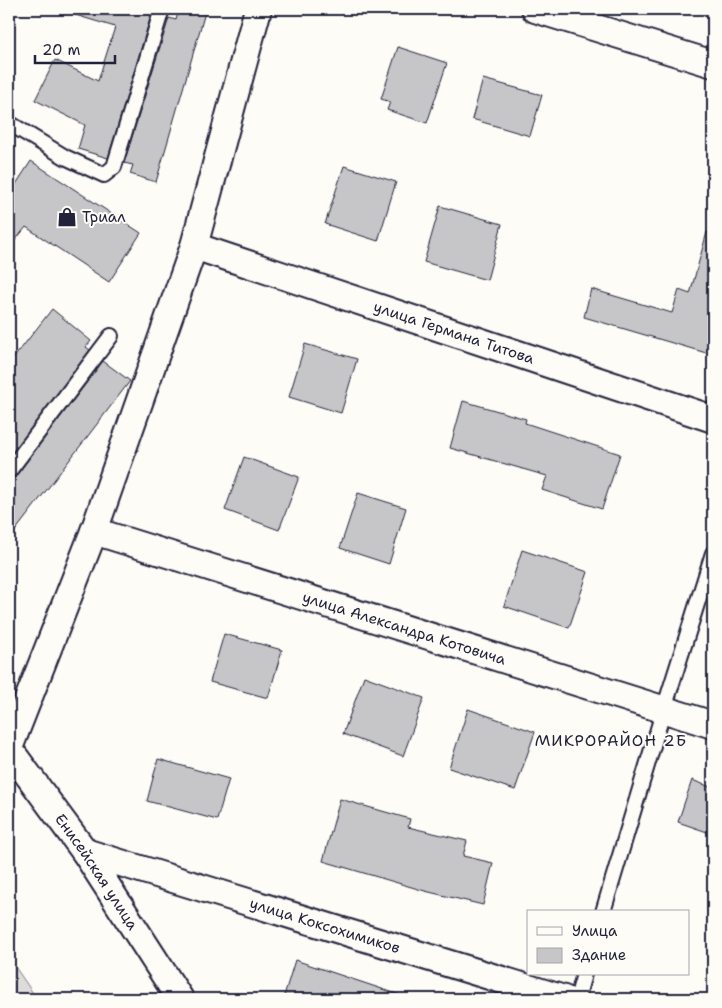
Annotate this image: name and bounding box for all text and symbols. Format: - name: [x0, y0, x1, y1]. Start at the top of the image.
- scale bar: [35, 32, 115, 64]
- text: 20 m: [42, 40, 81, 60]
- shop icon: Триал: [56, 206, 78, 228]
- place label: Триал: [82, 207, 126, 227]
- street label: улица Германа Титова: [371, 297, 537, 369]
- street label: улица Александра Котовича: [300, 587, 509, 670]
- district label: МИКРОРАЙОН 2Б: [535, 730, 687, 751]
- street label: Енисейская улица: [50, 810, 143, 934]
- street label: улица Коксохимиков: [247, 893, 403, 958]
- legend: [527, 910, 690, 976]
- text: Улица: [572, 921, 618, 941]
- text: Здание: [572, 945, 626, 965]

